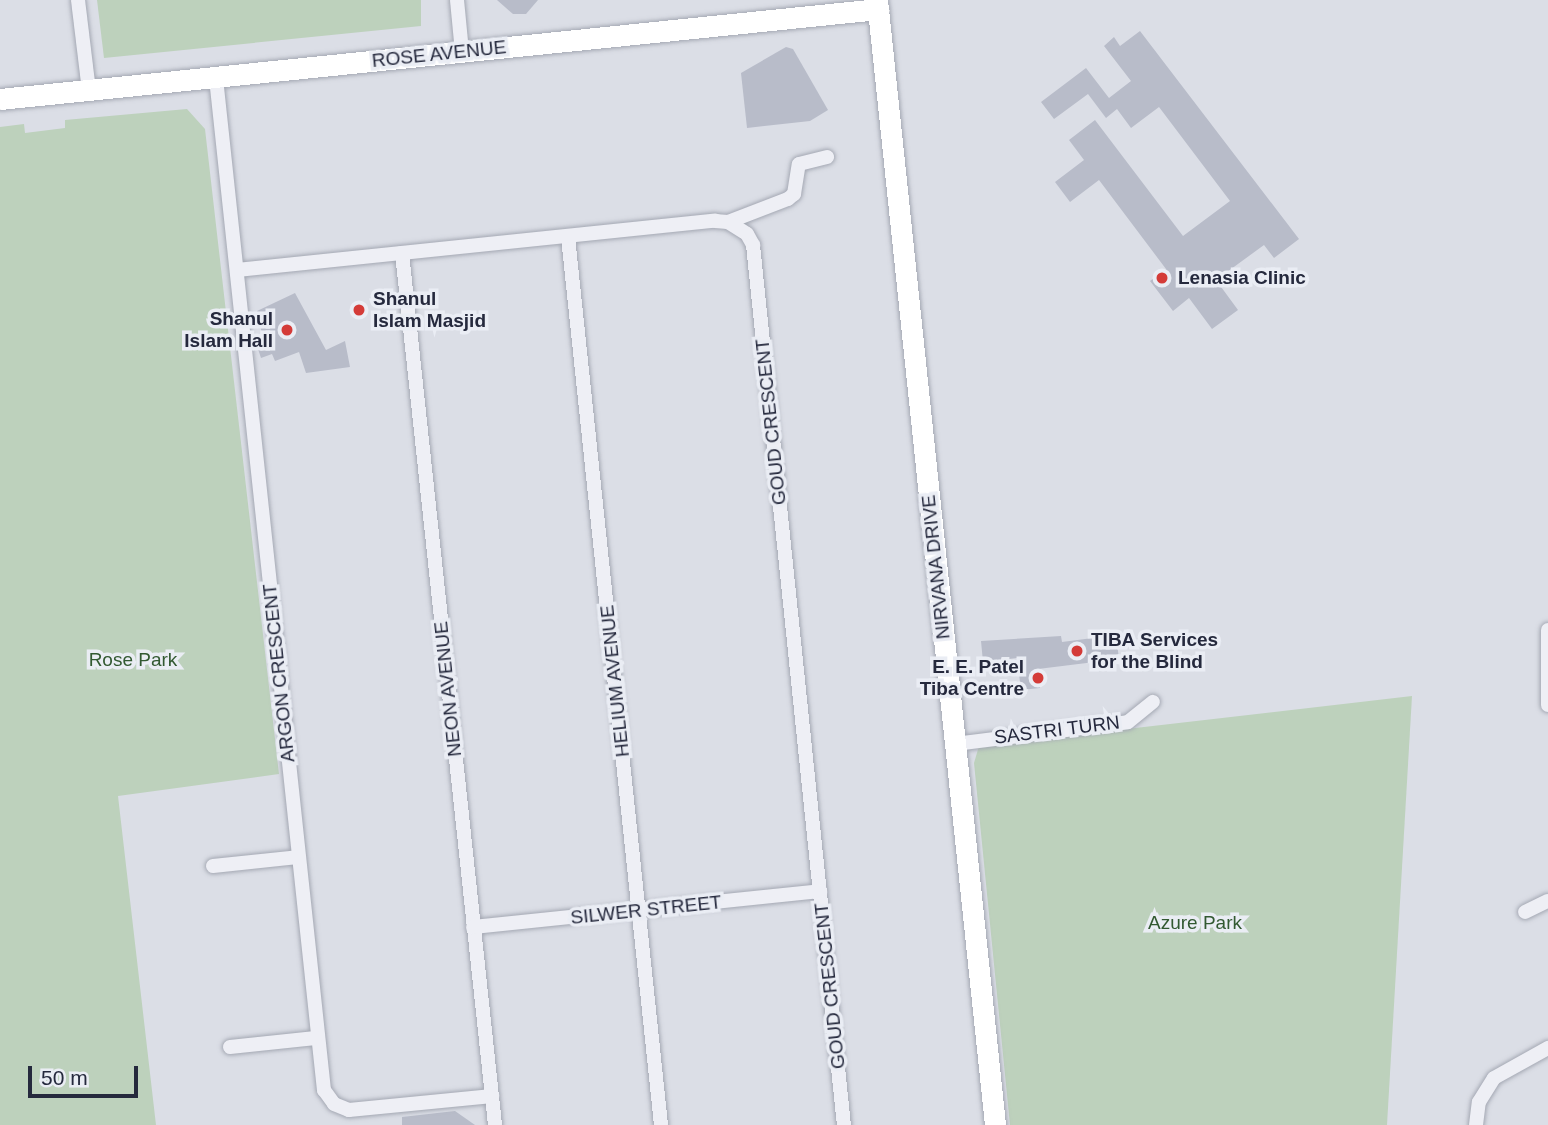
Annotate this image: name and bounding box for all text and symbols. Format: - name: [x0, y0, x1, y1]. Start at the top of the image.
- street label: ROSE AVENUE: [370, 36, 508, 72]
- place label: Lenasia Clinic: [1178, 267, 1306, 289]
- marker: Lenasia Clinic: [1152, 268, 1172, 288]
- place label: Shanul Islam Masjid: [373, 288, 486, 332]
- marker: Shanul Islam Masjid: [351, 302, 367, 318]
- place label: Shanul Islam Hall: [184, 308, 273, 352]
- marker: Shanul Islam Hall: [279, 322, 295, 338]
- street label: GOUD CRESCENT: [751, 338, 791, 506]
- street label: NIRVANA DRIVE: [917, 493, 955, 641]
- street label: ARGON CRESCENT: [258, 583, 300, 763]
- street label: HELIUM AVENUE: [596, 603, 634, 759]
- street label: NEON AVENUE: [430, 620, 466, 758]
- place label: TIBA Services for the Blind: [1091, 629, 1219, 673]
- marker: TIBA Services for the Blind: [1069, 643, 1085, 659]
- park label: Rose Park: [89, 649, 177, 671]
- place label: E. E. Patel Tiba Centre: [920, 656, 1024, 700]
- marker: E. E. Patel Tiba Centre: [1030, 670, 1046, 686]
- street label: SASTRI TURN: [993, 711, 1121, 749]
- street label: SILWER STREET: [569, 891, 723, 929]
- street label: GOUD CRESCENT: [810, 902, 850, 1070]
- park label: Azure Park: [1148, 912, 1242, 934]
- scale bar: [32, 1052, 142, 1096]
- text: 50 m: [41, 1066, 88, 1089]

